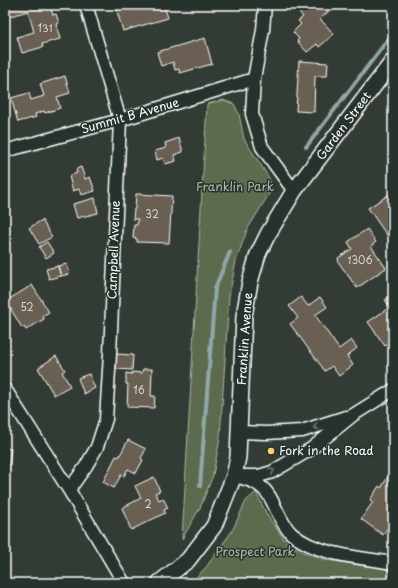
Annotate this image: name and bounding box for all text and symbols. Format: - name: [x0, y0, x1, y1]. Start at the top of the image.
- house number: 131: [38, 20, 53, 35]
- street label: Garden Street: [311, 87, 375, 163]
- street label: Summit B Avenue: [79, 92, 181, 138]
- park label: Franklin Park: [196, 177, 274, 195]
- street label: Campbell Avenue: [102, 200, 124, 300]
- house number: 32: [145, 206, 159, 221]
- house number: 1306: [348, 252, 372, 267]
- street label: Franklin Avenue: [232, 292, 256, 386]
- house number: 52: [20, 299, 34, 314]
- house number: 16: [133, 382, 145, 397]
- one-way arrow: [312, 422, 319, 431]
- place label: Fork in the Road: [279, 441, 374, 459]
- marker: Fork in the Road: [266, 446, 276, 456]
- one-way arrow: [268, 468, 276, 476]
- house number: 2: [144, 496, 152, 511]
- park label: Prospect Park: [215, 542, 295, 560]

